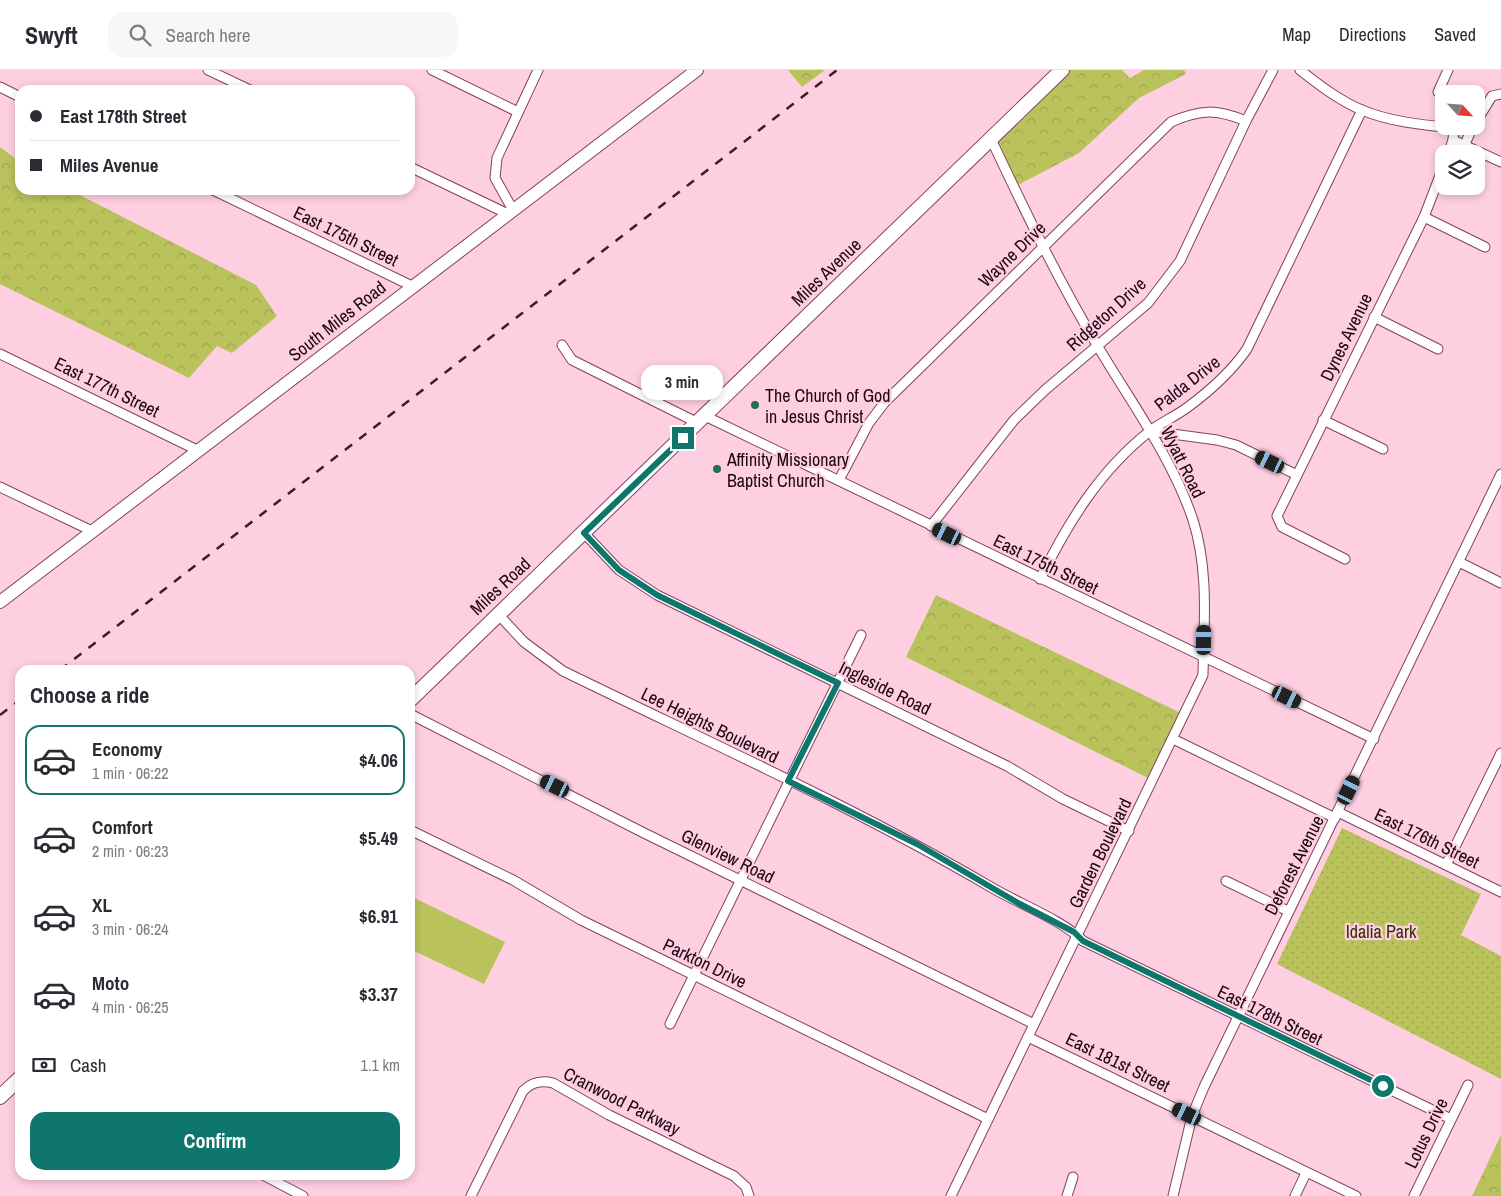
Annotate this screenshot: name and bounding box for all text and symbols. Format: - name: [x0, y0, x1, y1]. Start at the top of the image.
- search box: [108, 12, 458, 57]
- text: Swyft: [25, 19, 78, 51]
- icon: search: [126, 21, 154, 49]
- text: Search here: [166, 22, 250, 48]
- text: Map: [1282, 22, 1311, 47]
- text: Directions: [1339, 22, 1406, 47]
- text: Saved: [1434, 22, 1476, 47]
- north arrow: [1435, 85, 1485, 135]
- map controls: [1435, 85, 1485, 195]
- text: East 178th Street: [60, 103, 186, 129]
- button: layers: [1435, 145, 1485, 195]
- text: Miles Avenue: [60, 152, 158, 178]
- street label: East 175th Street: [289, 200, 403, 272]
- street label: Wayne Drive: [973, 216, 1051, 292]
- street label: Miles Avenue: [786, 232, 866, 312]
- street label: Ridgeton Drive: [1061, 271, 1151, 357]
- street label: South Miles Road: [283, 275, 391, 367]
- street label: Dynes Avenue: [1314, 289, 1378, 385]
- street label: Palda Drive: [1149, 349, 1225, 417]
- street label: East 177th Street: [50, 351, 164, 423]
- callout: 3 min: [642, 366, 724, 400]
- text: 3 min: [665, 371, 699, 393]
- place label: The Church of God in Jesus Christ: [765, 383, 891, 429]
- marker: The Church of God in Jesus Christ: [749, 399, 761, 411]
- street label: Wyatt Road: [1155, 422, 1211, 502]
- route end: [672, 427, 694, 449]
- place label: Affinity Missionary Baptist Church: [726, 447, 850, 493]
- car: [1253, 449, 1286, 475]
- marker: Affinity Missionary Baptist Church: [711, 463, 723, 475]
- car: [930, 521, 963, 547]
- street label: East 175th Street: [989, 528, 1103, 600]
- street label: Miles Road: [464, 551, 536, 621]
- car: [1196, 625, 1211, 655]
- street label: Ingleside Road: [835, 655, 935, 721]
- text: Choose a ride: [30, 680, 149, 710]
- street label: Lee Heights Boulevard: [637, 681, 783, 769]
- car: [1270, 684, 1303, 710]
- text: Economy: [92, 736, 162, 762]
- icon: car: [32, 738, 77, 783]
- text: $4.06: [359, 747, 398, 773]
- text: 1 min · 06:22: [92, 762, 169, 784]
- car: [538, 773, 571, 799]
- car: [1335, 773, 1362, 807]
- street label: Garden Boulevard: [1063, 794, 1137, 912]
- street label: East 176th Street: [1370, 802, 1484, 874]
- street label: Deforest Avenue: [1258, 811, 1330, 919]
- text: Comfort: [92, 814, 153, 840]
- icon: car: [32, 816, 77, 861]
- street label: Glenview Road: [677, 823, 779, 889]
- text: $5.49: [359, 825, 398, 851]
- text: 2 min · 06:23: [92, 840, 169, 862]
- text: XL: [92, 892, 112, 918]
- icon: car: [32, 894, 77, 939]
- text: $6.91: [359, 903, 398, 929]
- text: 3 min · 06:24: [92, 918, 169, 940]
- park label: Idalia Park: [1346, 919, 1417, 944]
- street label: Parkton Drive: [659, 932, 751, 994]
- text: Moto: [92, 970, 129, 996]
- icon: car: [32, 972, 77, 1017]
- street label: East 178th Street: [1213, 979, 1327, 1051]
- text: $3.37: [359, 981, 398, 1007]
- text: 4 min · 06:25: [92, 996, 169, 1018]
- street label: East 181st Street: [1062, 1026, 1174, 1098]
- icon: cash: [30, 1051, 58, 1079]
- text: Cash: [70, 1052, 106, 1078]
- text: 1.1 km: [361, 1054, 400, 1076]
- street label: Cranwood Parkway: [559, 1061, 685, 1141]
- route start: [1372, 1075, 1394, 1097]
- street label: Lotus Drive: [1398, 1094, 1454, 1172]
- car: [1170, 1101, 1203, 1127]
- button: Confirm: [30, 1112, 400, 1170]

